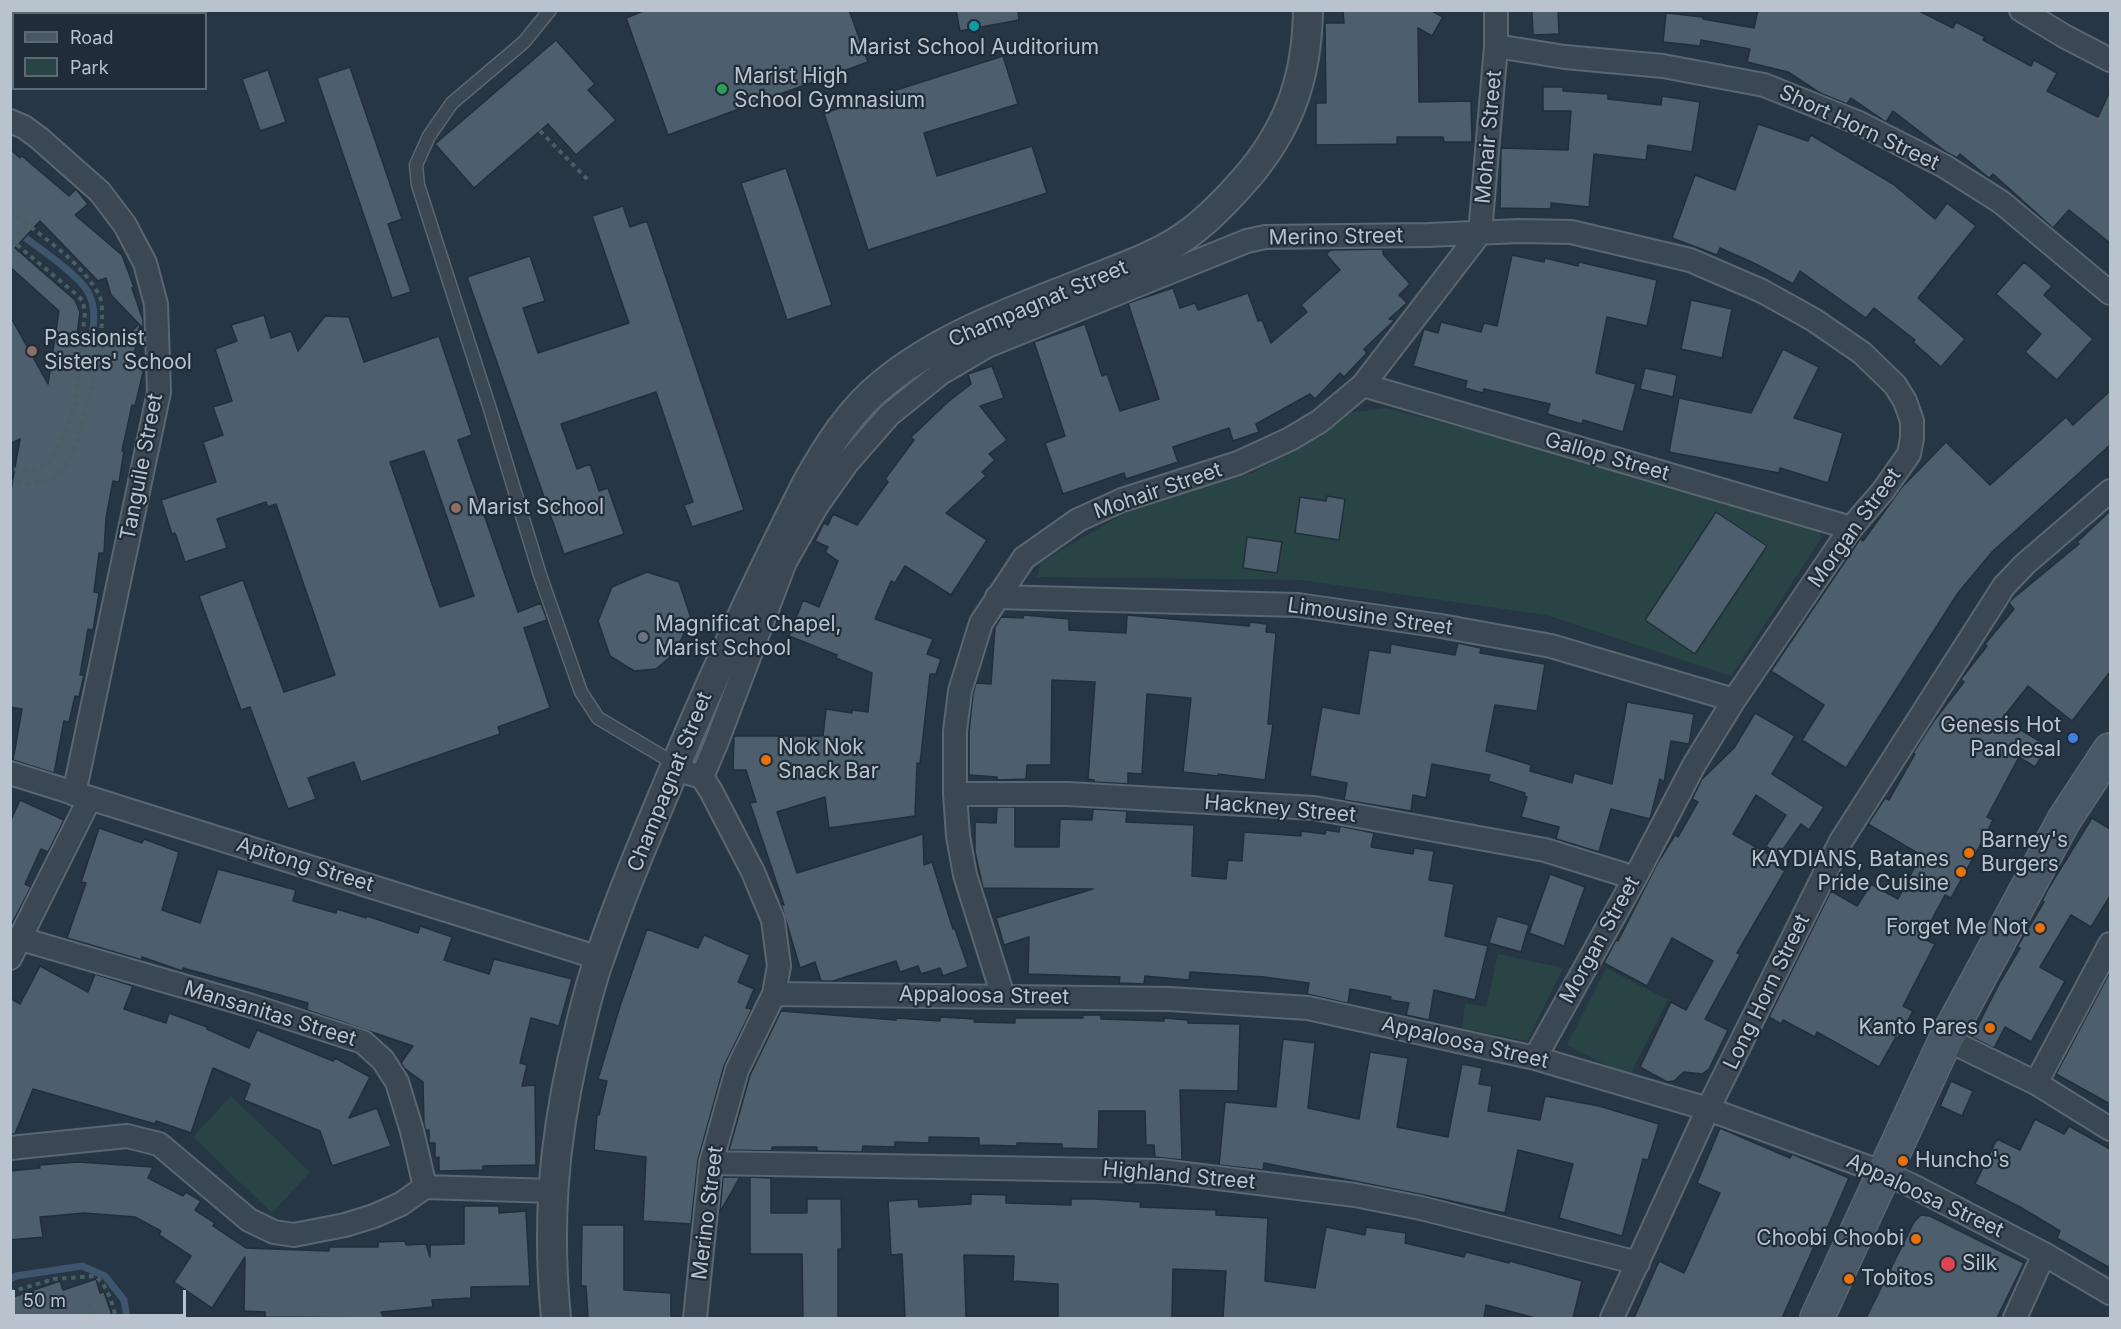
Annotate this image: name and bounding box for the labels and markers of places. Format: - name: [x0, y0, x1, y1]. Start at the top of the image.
- marker: Marist School Auditorium: [967, 19, 981, 33]
- place label: Marist School Auditorium: [849, 35, 1099, 61]
- place label: Marist High School Gymnasium: [734, 64, 925, 114]
- marker: Marist High School Gymnasium: [715, 82, 729, 96]
- place label: Passionist Sisters' School: [44, 326, 192, 376]
- marker: Passionist Sisters' School: [25, 344, 39, 358]
- place label: Marist School: [468, 495, 604, 521]
- marker: Marist School: [449, 501, 463, 515]
- place label: Magnificat Chapel, Marist School: [655, 612, 842, 662]
- marker: Magnificat Chapel, Marist School: [636, 630, 650, 644]
- place label: Genesis Hot Pandesal: [1940, 713, 2061, 763]
- marker: Genesis Hot Pandesal: [2066, 731, 2080, 745]
- place label: Nok Nok Snack Bar: [778, 735, 879, 785]
- marker: Nok Nok Snack Bar: [759, 753, 773, 767]
- place label: Barney's Burgers: [1981, 828, 2068, 878]
- marker: Barney's Burgers: [1962, 846, 1976, 860]
- place label: KAYDIANS, Batanes Pride Cuisine: [1751, 847, 1949, 897]
- marker: KAYDIANS, Batanes Pride Cuisine: [1954, 865, 1968, 879]
- place label: Forget Me Not: [1886, 915, 2028, 941]
- marker: Forget Me Not: [2033, 921, 2047, 935]
- place label: Kanto Pares: [1858, 1015, 1978, 1041]
- marker: Kanto Pares: [1983, 1021, 1997, 1035]
- place label: Huncho's: [1915, 1148, 2010, 1174]
- marker: Huncho's: [1896, 1154, 1910, 1168]
- place label: Choobi Choobi: [1756, 1226, 1904, 1252]
- marker: Choobi Choobi: [1909, 1232, 1923, 1246]
- place label: Silk: [1962, 1251, 1997, 1277]
- marker: Silk: [1939, 1255, 1957, 1273]
- place label: Tobitos: [1861, 1266, 1934, 1292]
- marker: Tobitos: [1842, 1272, 1856, 1286]

